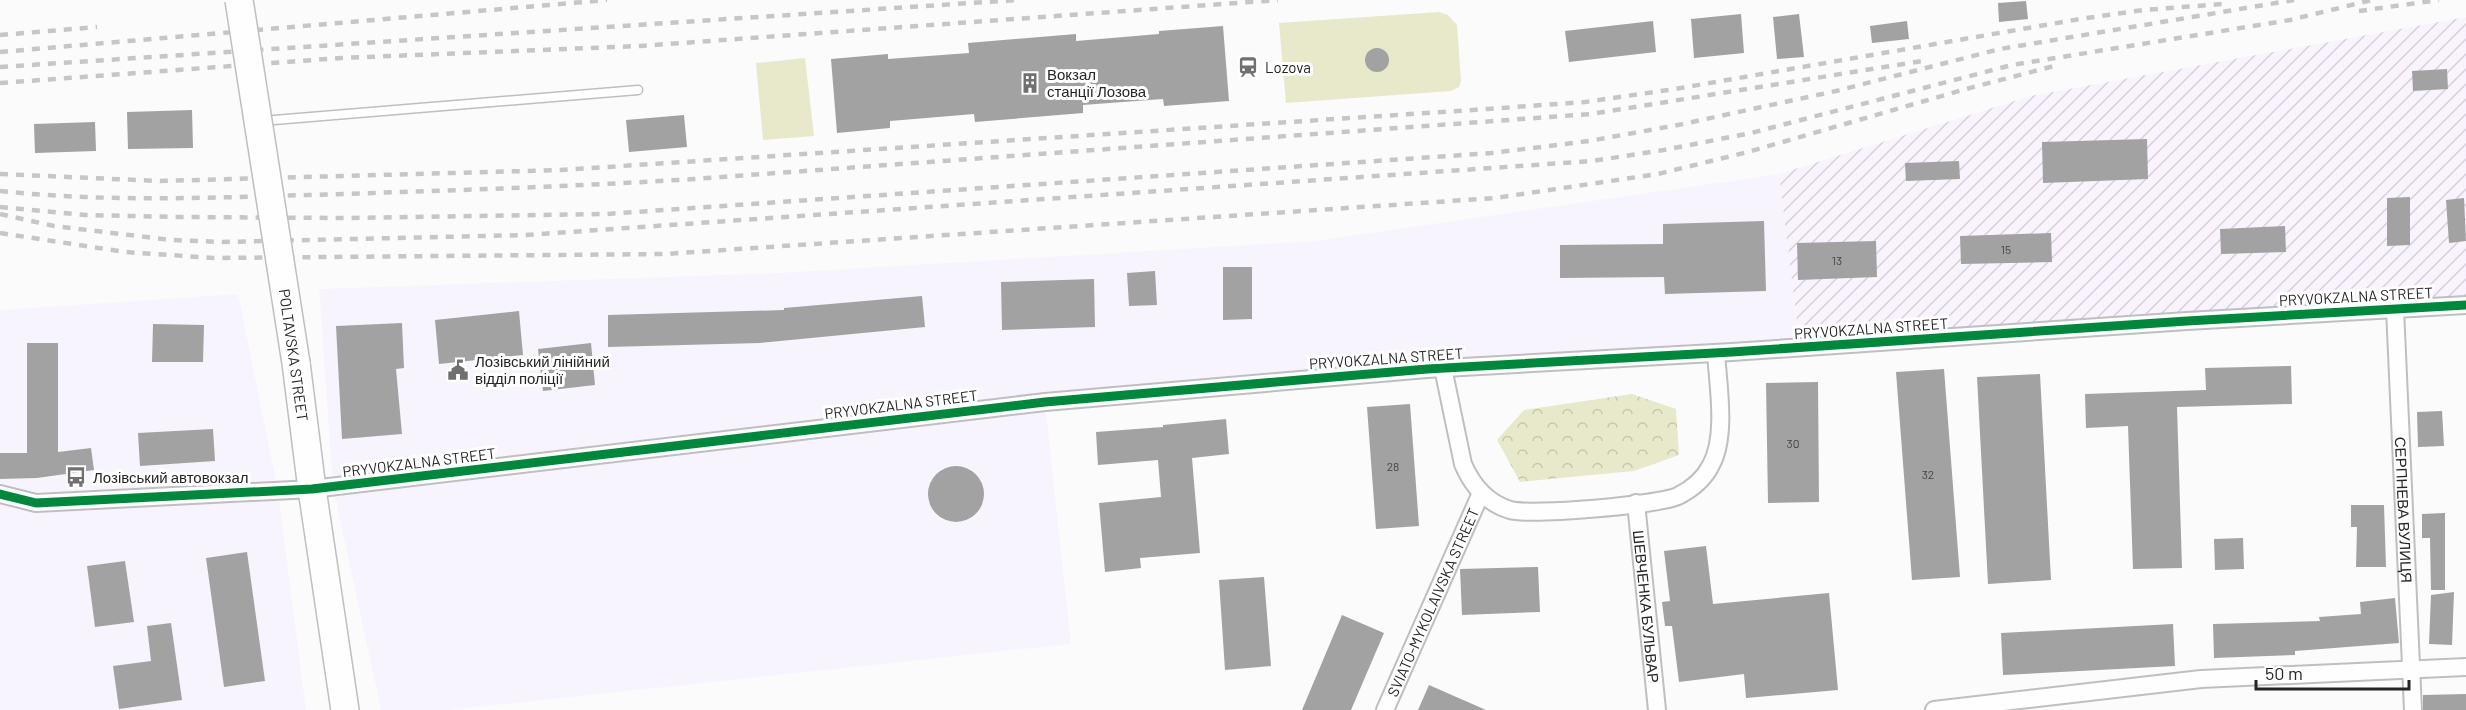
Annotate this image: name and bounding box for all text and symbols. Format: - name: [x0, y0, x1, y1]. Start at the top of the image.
- station icon: Lozova: [1236, 55, 1260, 79]
- place label: Lozova: [1265, 58, 1311, 76]
- place label: Вокзал станції Лозова: [1047, 65, 1147, 100]
- building icon: Вокзал станції Лозова: [1018, 71, 1042, 95]
- house number: 15: [2001, 242, 2011, 256]
- house number: 13: [1832, 253, 1842, 267]
- street label: PRYVOKZALNA STREET: [2278, 283, 2434, 309]
- street label: POLTAVSKA STREET: [276, 288, 312, 422]
- street label: PRYVOKZALNA STREET: [1793, 314, 1949, 342]
- street label: PRYVOKZALNA STREET: [1308, 344, 1464, 372]
- place label: Лозівський лінійний відділ поліції: [475, 352, 610, 387]
- public building icon: Лозівський лінійний відділ поліції: [446, 358, 470, 382]
- street label: PRYVOKZALNA STREET: [823, 386, 979, 422]
- house number: 30: [1787, 436, 1799, 450]
- street label: СЕРПНЕВА ВУЛИЦЯ: [2392, 436, 2416, 583]
- street label: PRYVOKZALNA STREET: [341, 444, 497, 480]
- house number: 28: [1387, 459, 1399, 473]
- bus stop icon: Лозівський автовокзал: [64, 465, 88, 489]
- house number: 32: [1922, 467, 1934, 481]
- place label: Лозівський автовокзал: [93, 468, 249, 486]
- street label: SVIATO-MYKOLAIVSKA STREET: [1383, 505, 1482, 699]
- street label: ШЕВЧЕНКА БУЛЬВАР: [1630, 529, 1663, 684]
- scale bar: [2256, 653, 2409, 691]
- text: 50 m: [2265, 662, 2303, 684]

